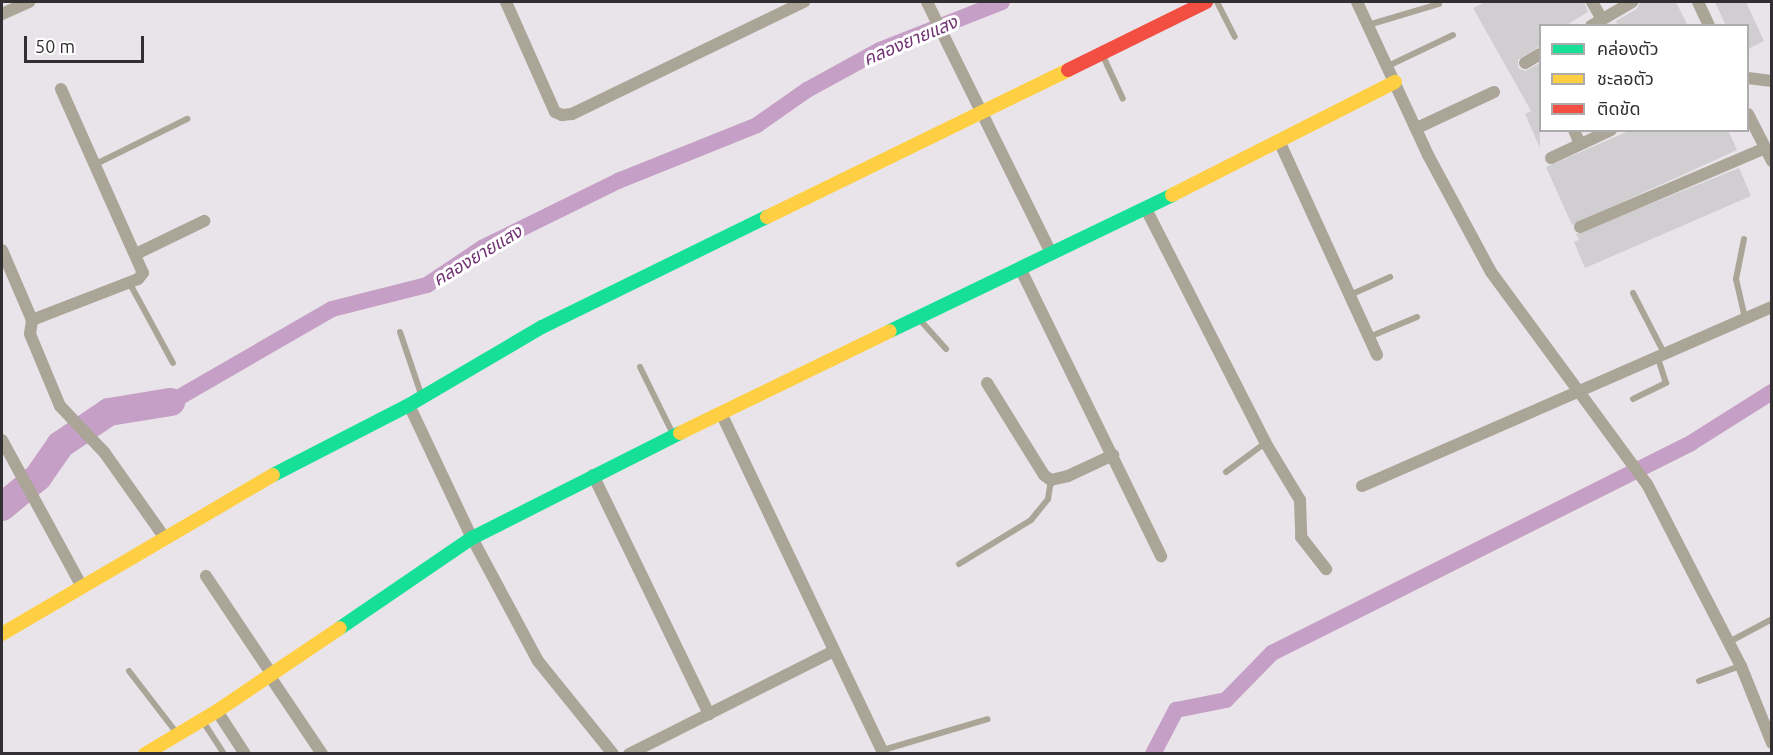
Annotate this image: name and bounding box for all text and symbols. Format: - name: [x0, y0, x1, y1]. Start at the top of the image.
- water label: คลองยายแสง: [860, 11, 960, 69]
- scale bar: [27, 24, 147, 62]
- legend: [1539, 24, 1749, 132]
- text: 50 m: [35, 36, 75, 56]
- text: คล่องตัว: [1597, 38, 1659, 58]
- text: ชะลอตัว: [1597, 68, 1654, 88]
- text: ติดขัด: [1597, 98, 1640, 118]
- water label: คลองยายแสง: [429, 220, 525, 290]

